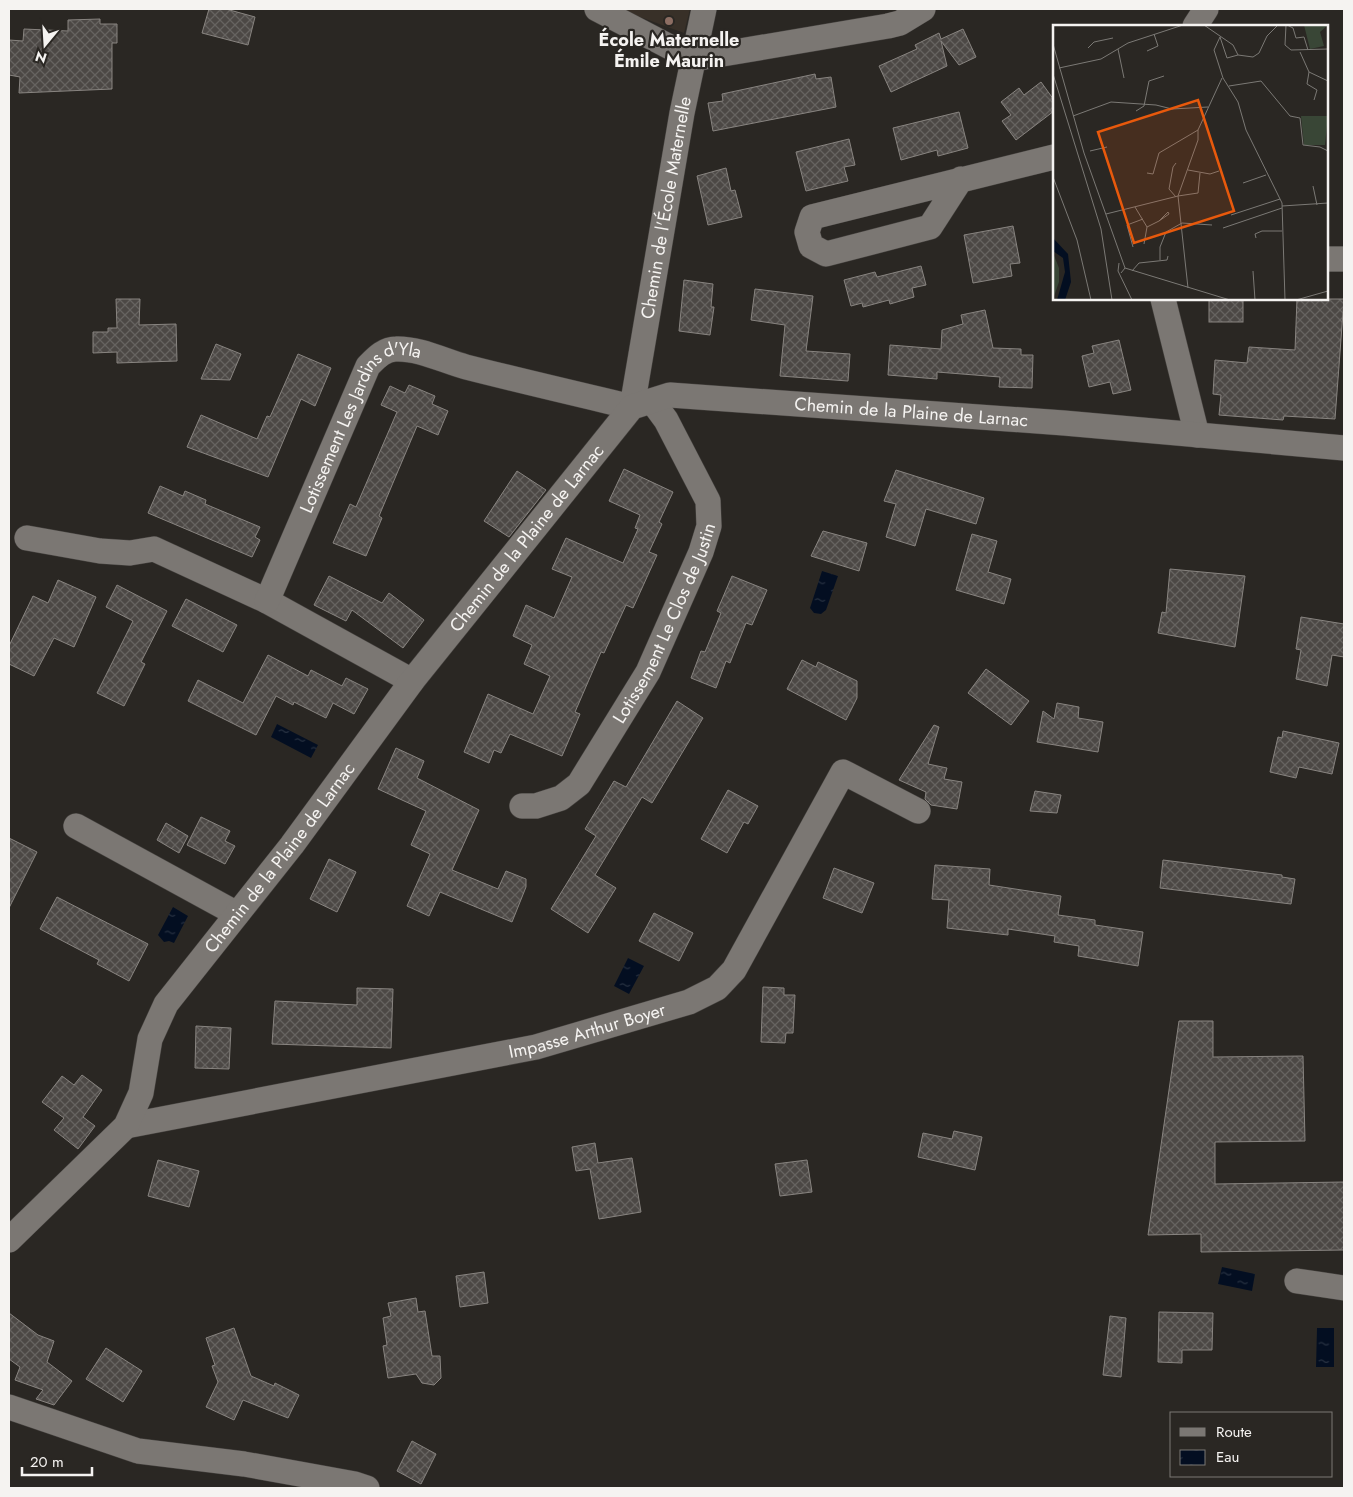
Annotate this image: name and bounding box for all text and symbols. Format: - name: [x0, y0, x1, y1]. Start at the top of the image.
- marker: École Maternelle Émile Maurin: [663, 15, 675, 27]
- north arrow: [20, 20, 70, 70]
- inset map: [1053, 25, 1328, 300]
- place label: École Maternelle Émile Maurin: [599, 27, 739, 74]
- text: N: [33, 46, 49, 69]
- street label: Chemin de l'École Maternelle: [634, 94, 698, 321]
- street label: Lotissement Les Jardins d'Yla: [293, 336, 424, 517]
- street label: Chemin de la Plaine de Larnac: [794, 391, 1029, 433]
- street label: Chemin de la Plaine de Larnac: [443, 439, 610, 638]
- street label: Lotissement Le Clos de Justin: [606, 520, 722, 729]
- street label: Chemin de la Plaine de Larnac: [198, 757, 361, 959]
- street label: Impasse Arthur Boyer: [506, 996, 670, 1065]
- legend: [1170, 1412, 1333, 1477]
- text: Route: [1216, 1421, 1252, 1443]
- scale bar: [22, 1444, 92, 1476]
- text: Eau: [1216, 1446, 1239, 1468]
- text: 20 m: [30, 1451, 64, 1473]

